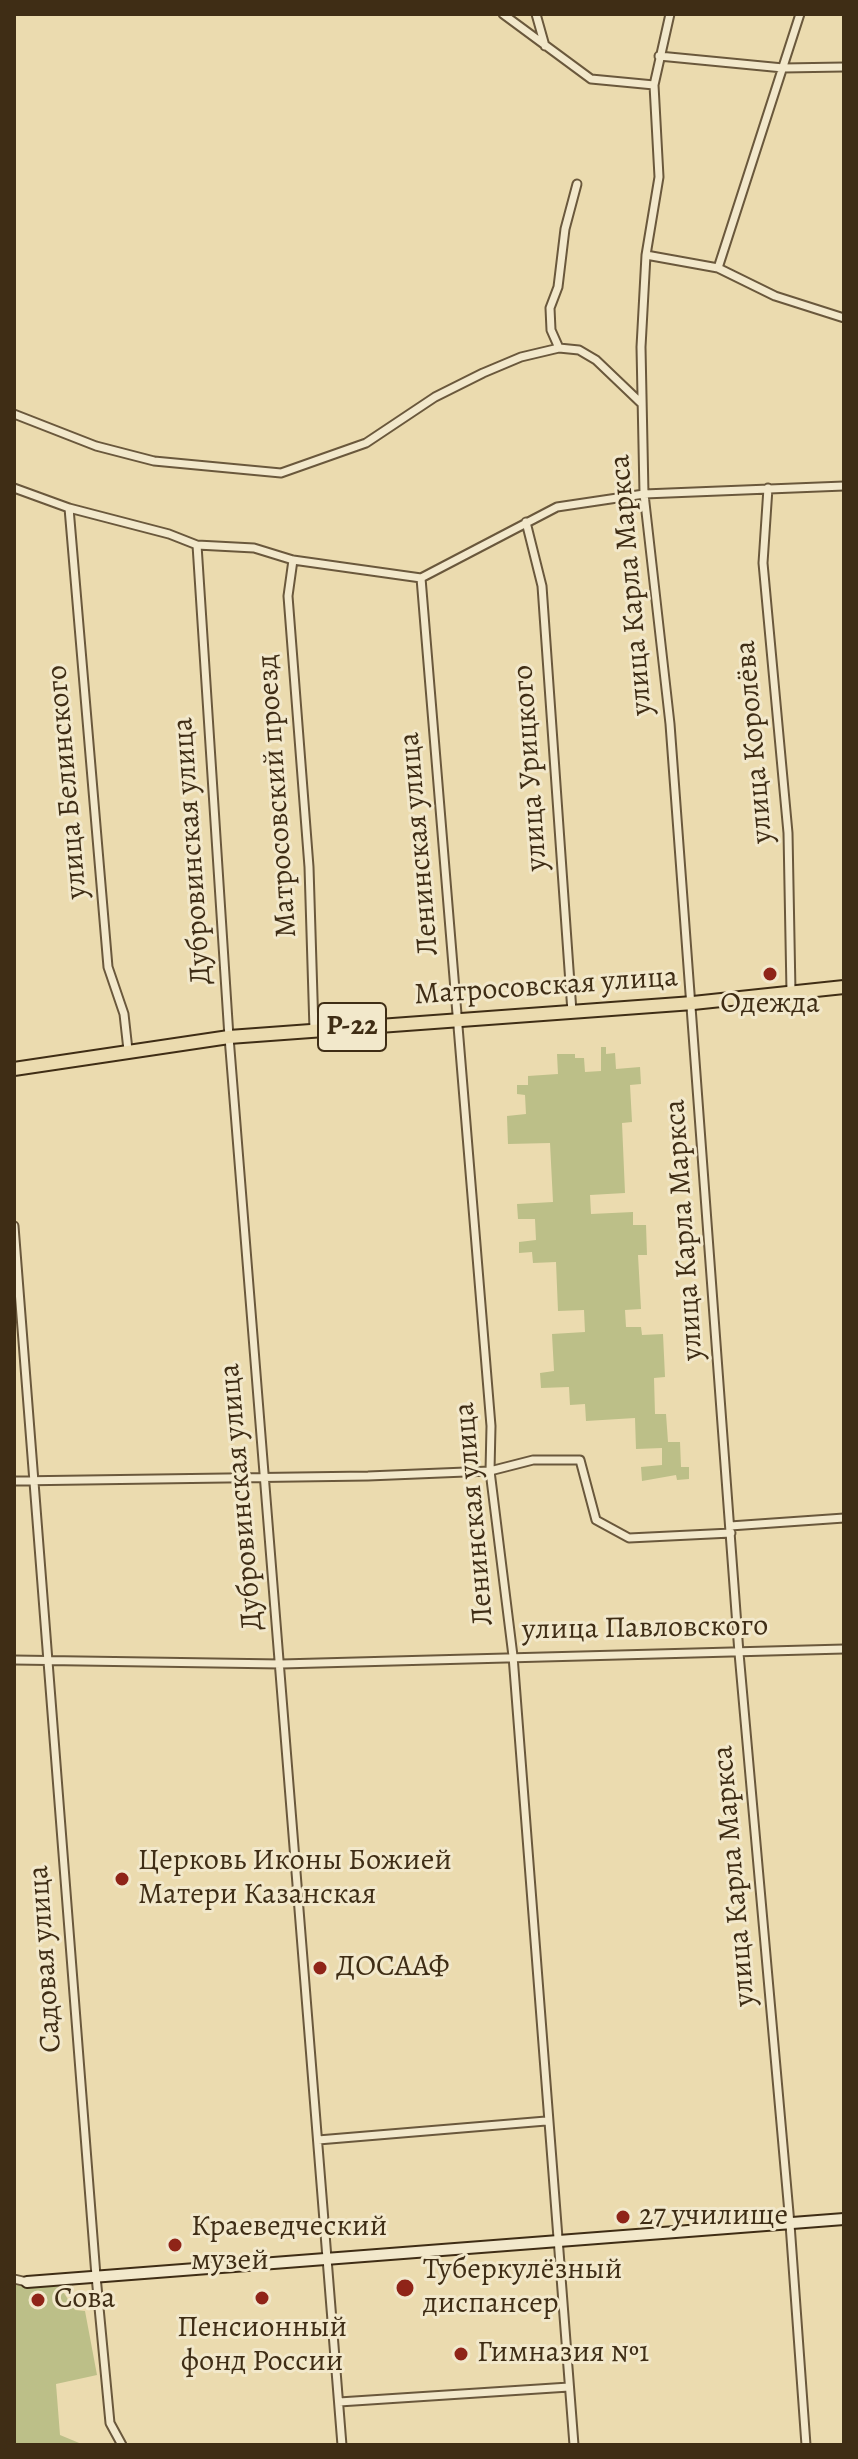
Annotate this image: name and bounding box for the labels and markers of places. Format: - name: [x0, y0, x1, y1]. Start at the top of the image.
- marker: Одежда: [761, 965, 779, 983]
- place label: Одежда: [720, 987, 820, 1023]
- place label: Церковь Иконы Божией Матери Казанская: [138, 1844, 452, 1914]
- marker: Церковь Иконы Божией Матери Казанская: [113, 1870, 131, 1888]
- place label: ДОСААФ: [336, 1950, 450, 1986]
- marker: ДОСААФ: [311, 1959, 329, 1977]
- place label: 27 училище: [639, 2199, 788, 2235]
- marker: 27 училище: [614, 2208, 632, 2226]
- place label: Краеведческий музей: [191, 2210, 387, 2280]
- marker: Краеведческий музей: [166, 2236, 184, 2254]
- place label: Туберкулёзный диспансер: [423, 2253, 622, 2324]
- marker: Туберкулёзный диспансер: [394, 2277, 416, 2299]
- place label: Сова: [54, 2282, 115, 2318]
- marker: Пенсионный фонд России: [253, 2289, 271, 2307]
- marker: Сова: [29, 2291, 47, 2309]
- place label: Пенсионный фонд России: [177, 2311, 347, 2382]
- place label: Гимназия №1: [477, 2336, 649, 2372]
- marker: Гимназия №1: [452, 2345, 470, 2363]

